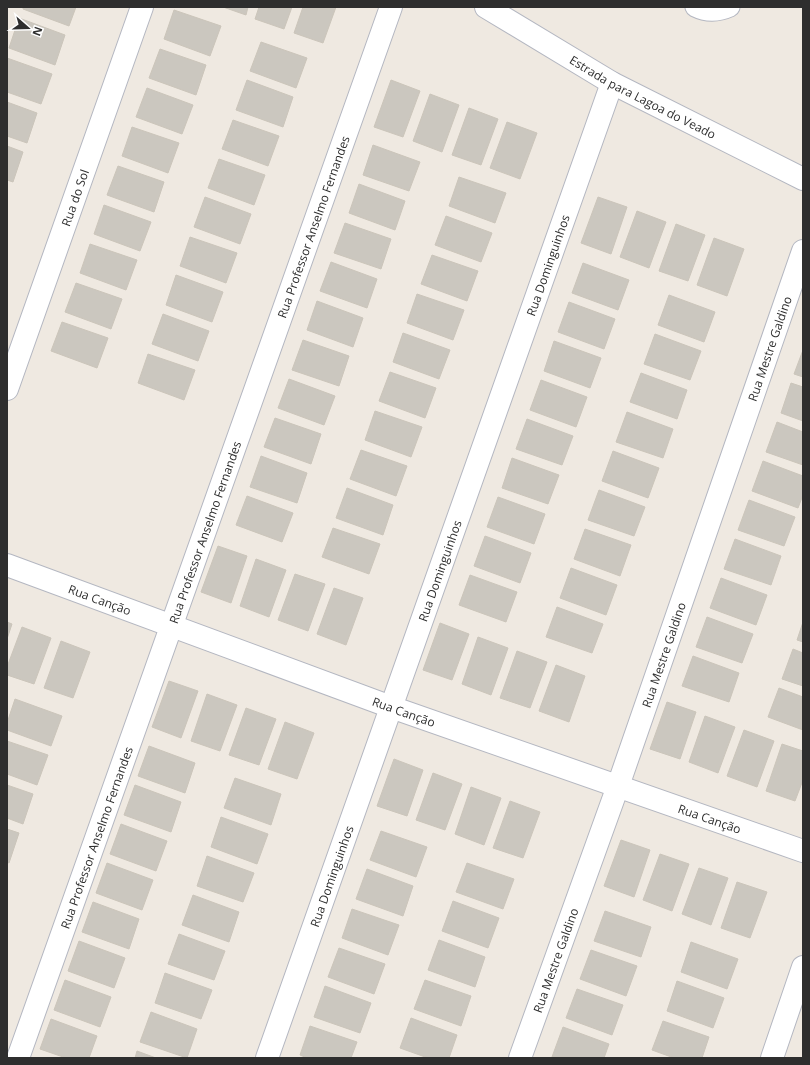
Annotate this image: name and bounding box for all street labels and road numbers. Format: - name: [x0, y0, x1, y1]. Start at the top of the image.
- street label: Estrada para Lagoa do Veado: [567, 51, 719, 142]
- street label: Rua Professor Anselmo Fernandes: [273, 133, 353, 320]
- street label: Rua do Sol: [57, 167, 93, 228]
- street label: Rua Dominguinhos: [522, 212, 573, 318]
- street label: Rua Mestre Galdino: [743, 294, 795, 403]
- street label: Rua Professor Anselmo Fernandes: [164, 438, 245, 626]
- street label: Rua Dominguinhos: [414, 517, 465, 624]
- street label: Rua Canção: [66, 580, 134, 619]
- street label: Rua Mestre Galdino: [637, 600, 689, 710]
- street label: Rua Canção: [370, 692, 438, 730]
- street label: Rua Professor Anselmo Fernandes: [56, 744, 137, 931]
- street label: Rua Canção: [676, 800, 744, 837]
- street label: Rua Dominguinhos: [306, 823, 357, 929]
- street label: Rua Mestre Galdino: [529, 905, 582, 1015]

